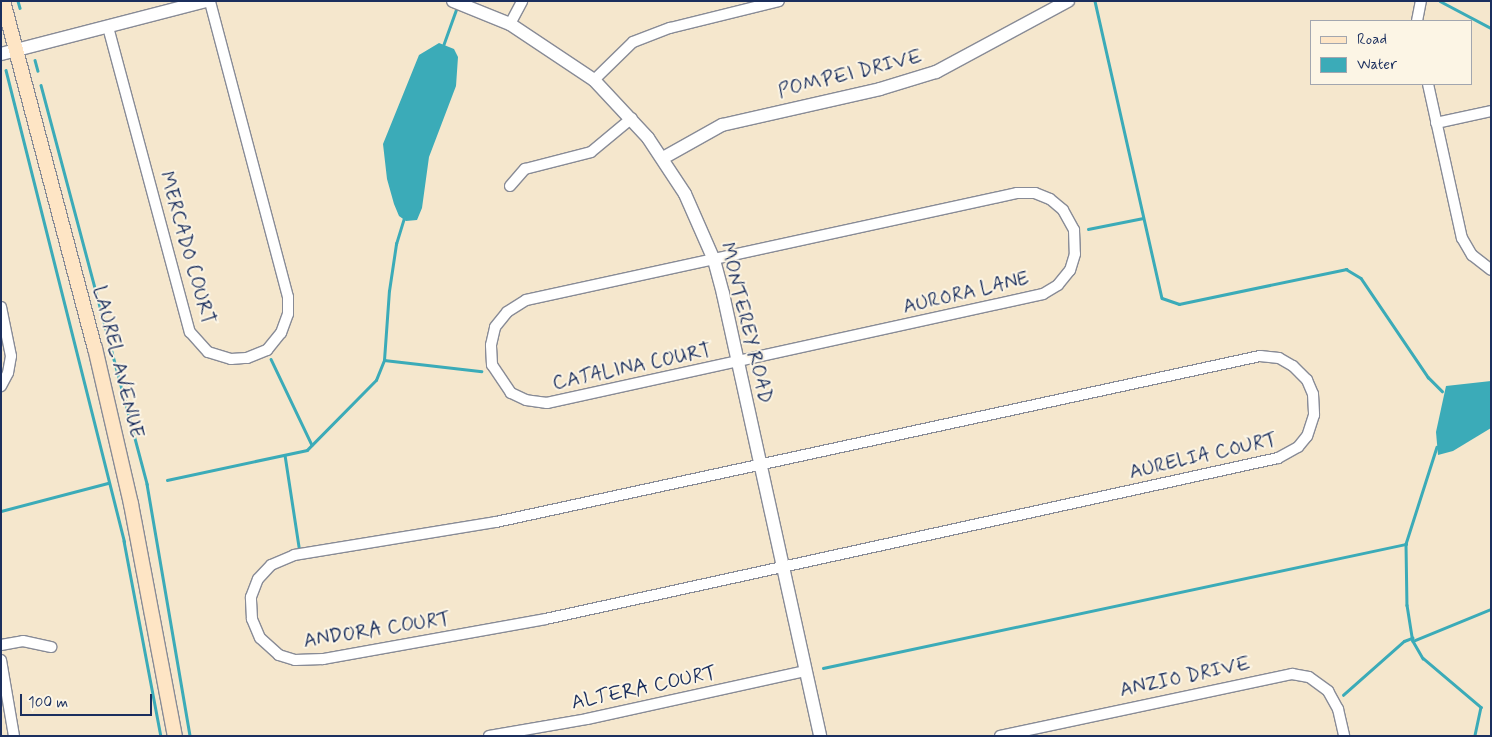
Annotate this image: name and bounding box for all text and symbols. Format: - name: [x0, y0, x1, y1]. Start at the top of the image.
- legend: [1310, 20, 1472, 85]
- text: Road: [1357, 30, 1387, 50]
- street label: POMPEI DRIVE: [775, 44, 925, 104]
- text: Water: [1357, 55, 1397, 75]
- street label: MERCADO COURT: [153, 167, 221, 329]
- street label: MONTEREY ROAD: [715, 241, 777, 405]
- street label: AURORA LANE: [899, 266, 1033, 320]
- street label: LAUREL AVENUE: [87, 283, 149, 441]
- street label: CATALINA COURT: [549, 338, 715, 396]
- street label: AURELIA COURT: [1126, 427, 1280, 485]
- street label: ANDORA COURT: [302, 607, 452, 653]
- street label: ANZIO DRIVE: [1117, 651, 1253, 703]
- street label: ALTERA COURT: [569, 661, 719, 715]
- scale bar: [22, 684, 155, 716]
- text: 100 m: [28, 693, 68, 713]

